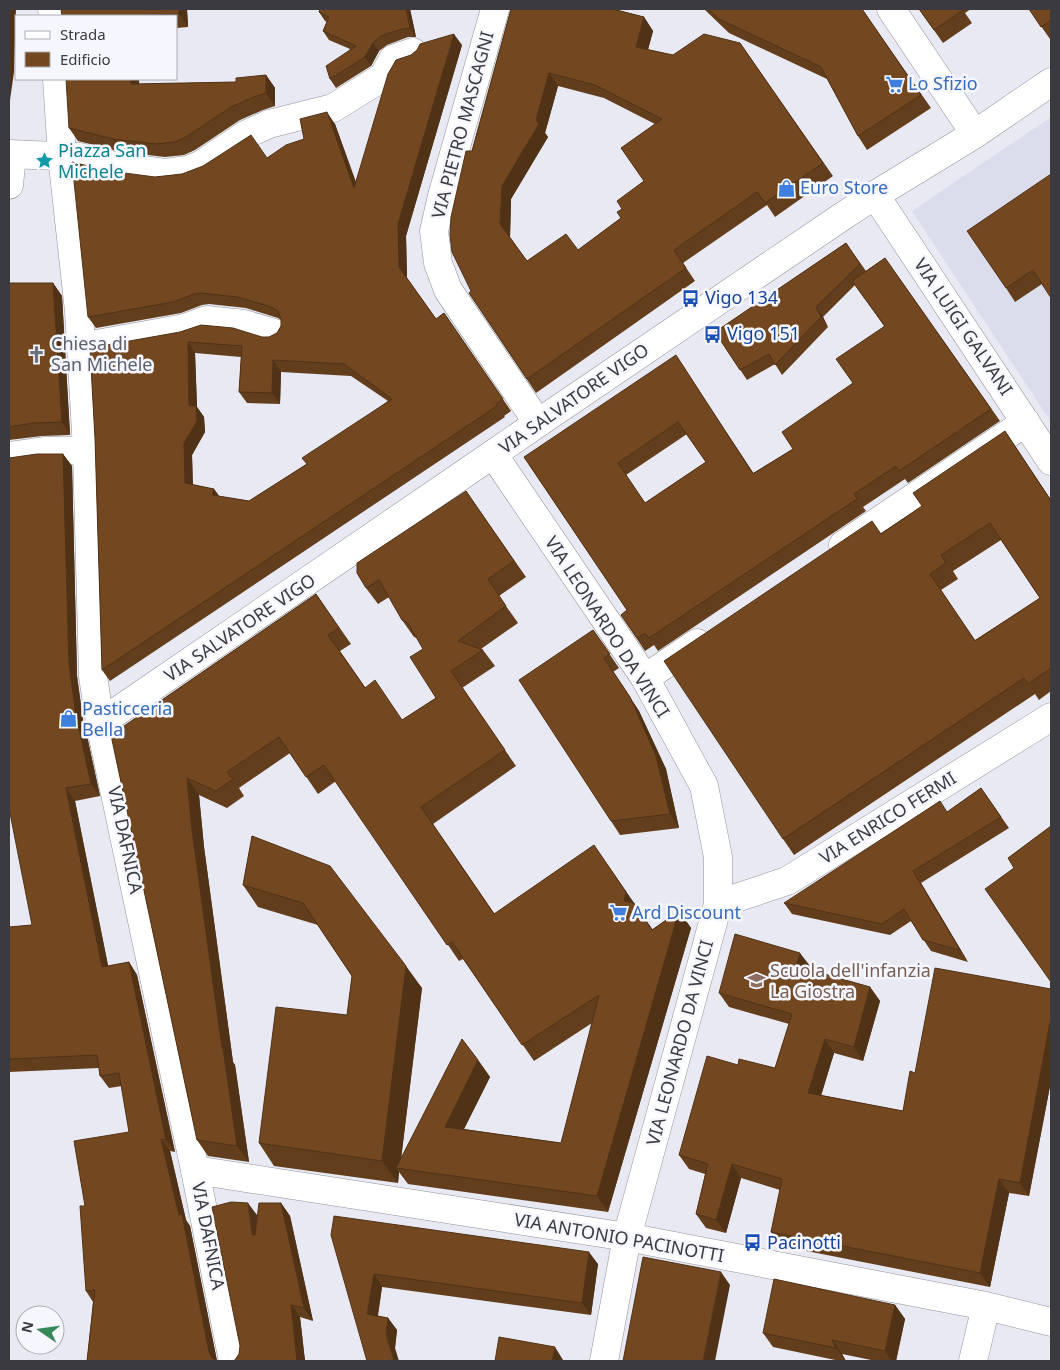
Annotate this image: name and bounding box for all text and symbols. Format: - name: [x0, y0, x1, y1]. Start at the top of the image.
- legend: [15, 15, 178, 80]
- text: Strada: [60, 24, 106, 44]
- street label: VIA PIETRO MASCAGNI: [425, 28, 499, 221]
- text: Edificio: [60, 49, 111, 69]
- place label: Lo Sfizio: [908, 71, 978, 95]
- supermarket icon: Lo Sfizio: [884, 74, 904, 94]
- place label: Piazza San Michele: [58, 138, 146, 183]
- place icon: Piazza San Michele: [34, 151, 54, 171]
- place label: Euro Store: [800, 175, 888, 199]
- shop icon: Euro Store: [776, 178, 796, 198]
- street label: VIA LUIGI GALVANI: [909, 253, 1019, 400]
- place label: Vigo 134: [705, 285, 778, 309]
- bus stop icon: Vigo 134: [681, 288, 701, 308]
- place label: Vigo 151: [727, 321, 800, 345]
- bus stop icon: Vigo 151: [703, 324, 723, 344]
- place label: Chiesa di San Michele: [51, 331, 152, 376]
- street label: VIA SALVATORE VIGO: [494, 337, 653, 459]
- church icon: Chiesa di San Michele: [27, 344, 47, 364]
- street label: VIA LEONARDO DA VINCI: [540, 531, 676, 722]
- street label: VIA SALVATORE VIGO: [159, 568, 320, 687]
- place label: Pasticceria Bella: [82, 696, 172, 741]
- shop icon: Pasticceria Bella: [58, 709, 78, 729]
- street label: VIA ENRICO FERMI: [815, 765, 960, 869]
- street label: VIA DAFNICA: [103, 784, 149, 896]
- place label: Ard Discount: [632, 900, 742, 924]
- supermarket icon: Ard Discount: [608, 903, 628, 923]
- street label: VIA LEONARDO DA VINCI: [640, 937, 718, 1148]
- place label: Scuola dell'infanzia La Giostra: [770, 958, 931, 1003]
- school or university icon: Scuola dell'infanzia La Giostra: [746, 971, 766, 991]
- street label: VIA DAFNICA: [187, 1180, 231, 1292]
- street label: VIA ANTONIO PACINOTTI: [512, 1207, 726, 1267]
- place label: Pacinotti: [767, 1230, 841, 1254]
- bus stop icon: Pacinotti: [743, 1233, 763, 1253]
- north arrow: [15, 1305, 65, 1355]
- text: N: [16, 1319, 37, 1335]

